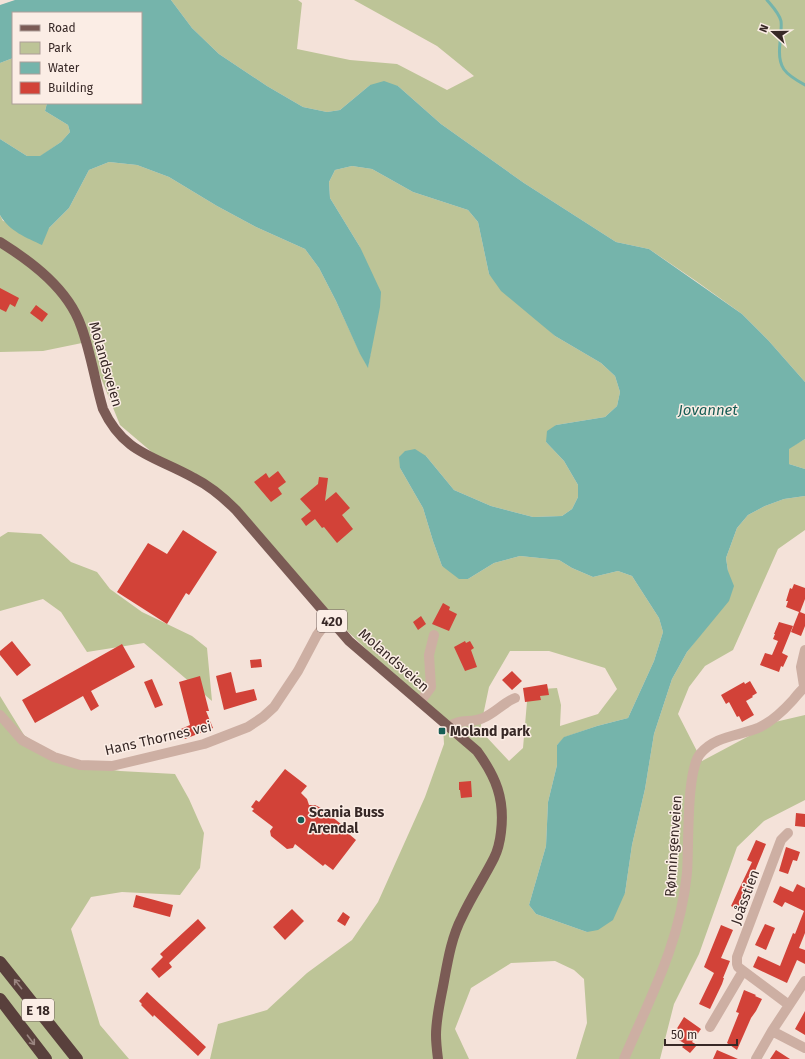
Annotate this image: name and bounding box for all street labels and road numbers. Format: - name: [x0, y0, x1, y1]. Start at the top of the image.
- street label: Molandsveien: [85, 320, 126, 409]
- road number: 420: [317, 610, 347, 632]
- street label: Molandsveien: [355, 625, 432, 696]
- street label: Hans Thornes vei: [103, 718, 213, 759]
- street label: Rønningenveien: [661, 795, 686, 898]
- street label: Joåsstien: [728, 867, 763, 927]
- road number: E 18: [22, 999, 54, 1021]

